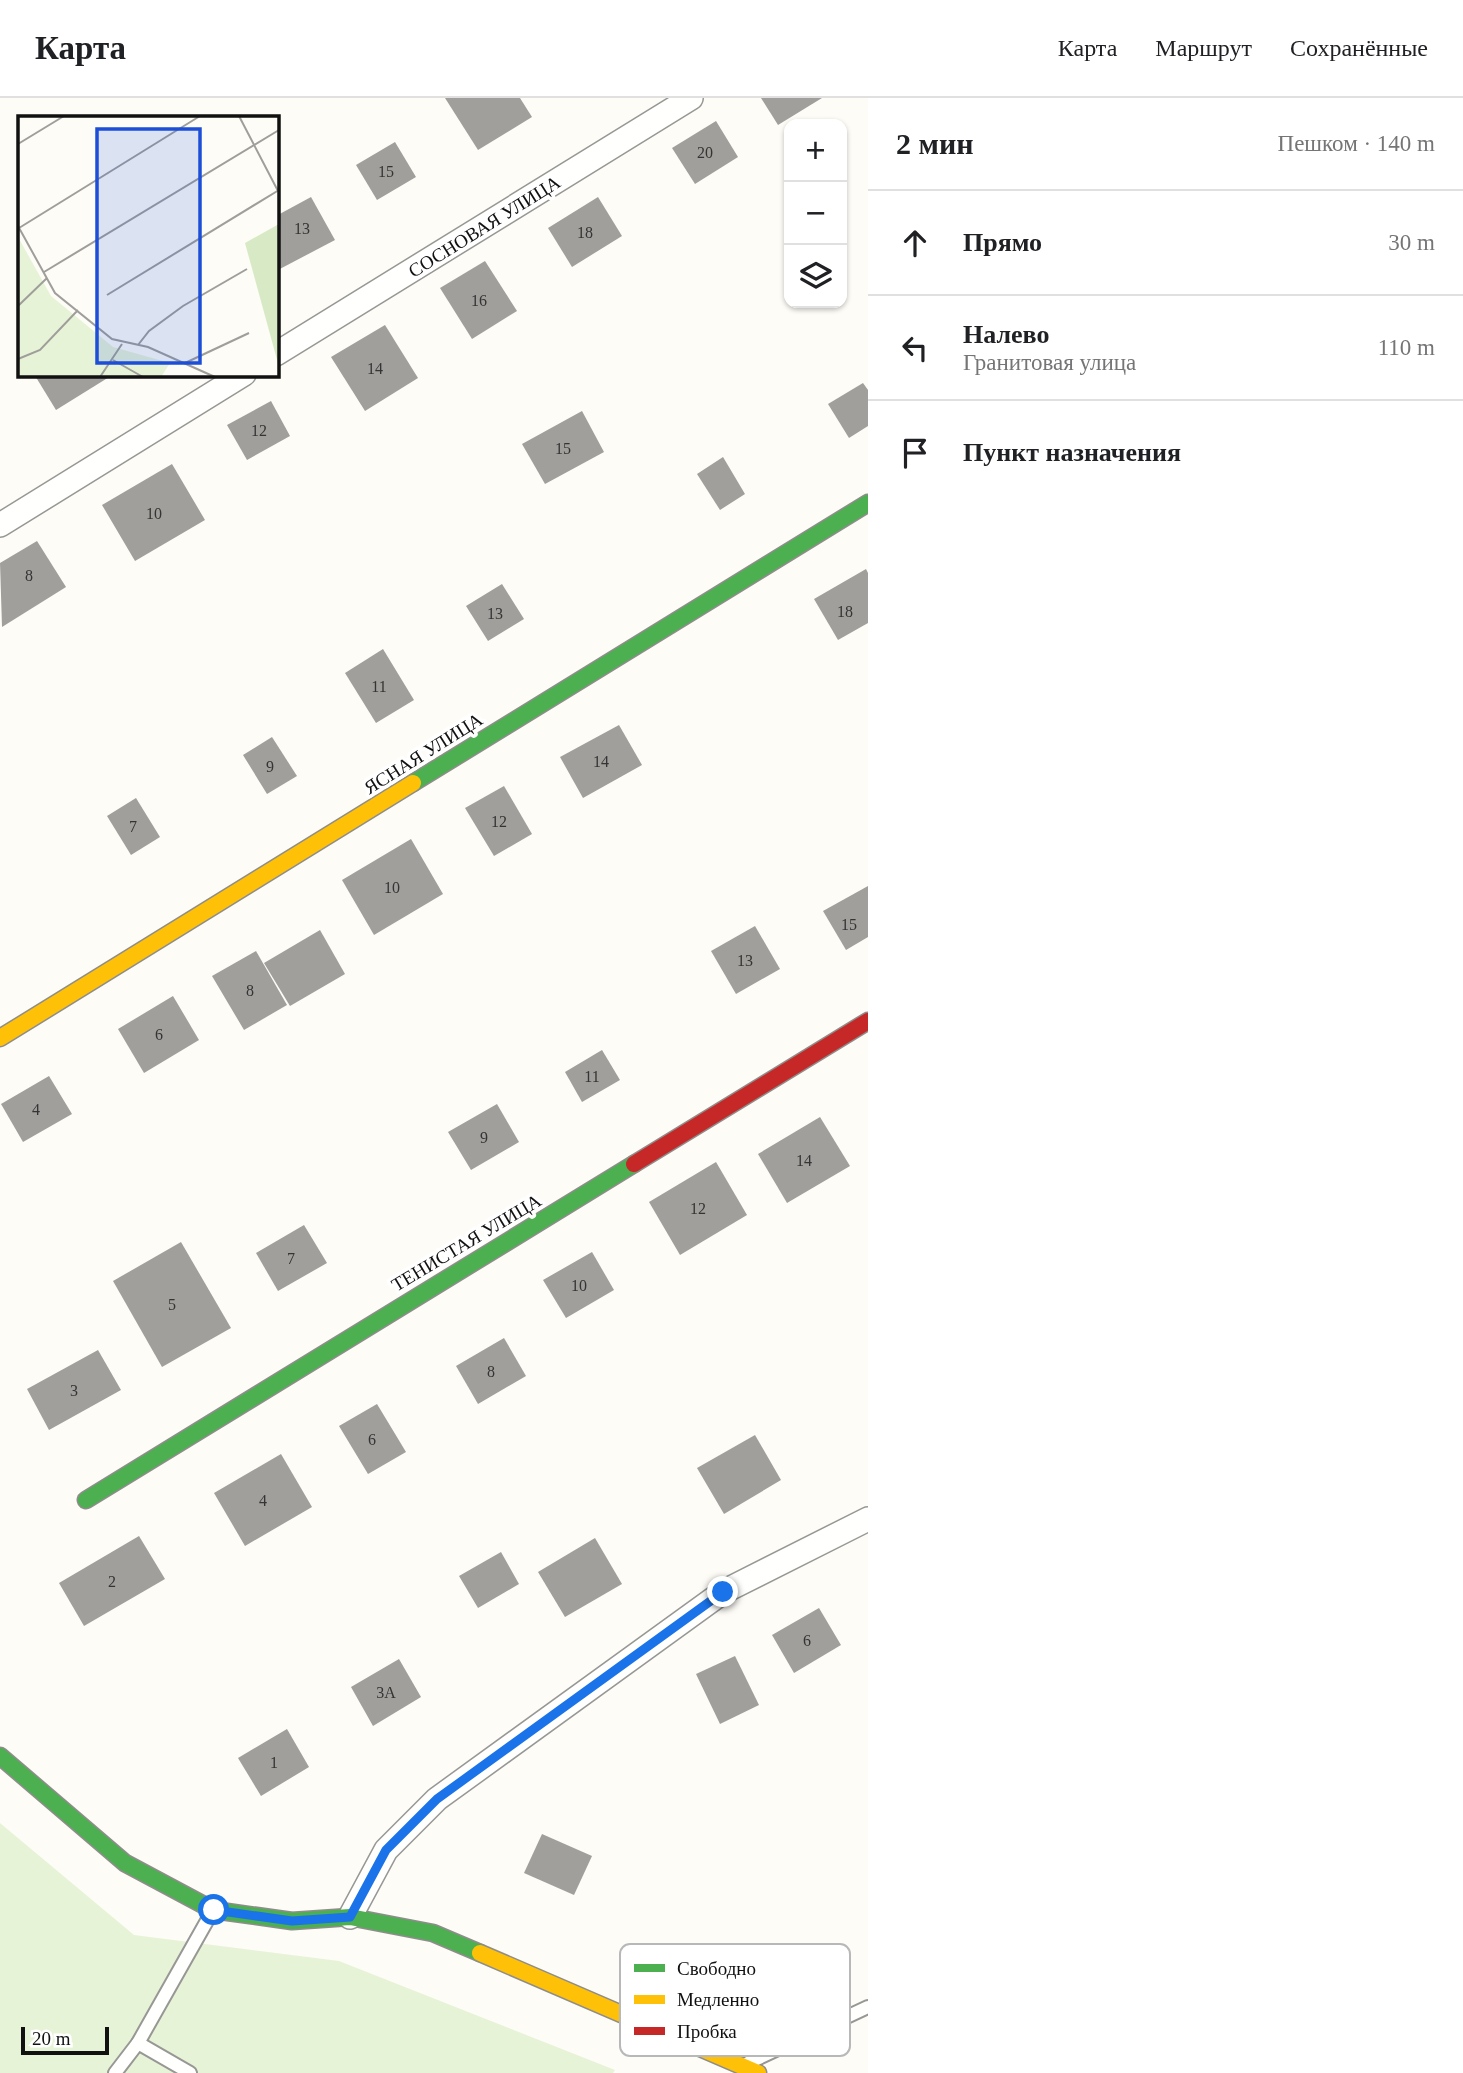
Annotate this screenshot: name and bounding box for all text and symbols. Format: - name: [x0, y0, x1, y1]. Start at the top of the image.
- text: Карта: [35, 30, 126, 66]
- text: Карта: [1058, 35, 1117, 61]
- text: Маршрут: [1155, 35, 1252, 61]
- text: Сохранённые: [1290, 35, 1428, 61]
- inset map: [18, 116, 278, 376]
- map controls: [784, 119, 847, 308]
- button: +: [784, 119, 847, 182]
- text: 2 мин: [896, 127, 974, 160]
- text: Пешком · 140 m: [1278, 131, 1435, 156]
- house number: 20: [697, 144, 713, 161]
- house number: 15: [378, 163, 394, 180]
- street label: СОСНОВАЯ УЛИЦА: [405, 171, 564, 282]
- button: −: [784, 182, 847, 245]
- house number: 13: [294, 220, 310, 237]
- house number: 18: [577, 224, 593, 241]
- icon: ahead: [896, 224, 934, 262]
- text: Прямо: [963, 228, 1042, 257]
- text: 30 m: [1388, 230, 1435, 255]
- button: layers: [784, 245, 847, 308]
- house number: 16: [471, 292, 487, 309]
- text: Налево: [963, 320, 1049, 349]
- icon: left: [896, 329, 934, 367]
- text: 110 m: [1378, 335, 1435, 360]
- text: Гранитовая улица: [963, 350, 1136, 375]
- house number: 14: [367, 360, 383, 377]
- house number: 12: [251, 422, 267, 439]
- icon: arrive: [896, 434, 934, 472]
- text: Пункт назначения: [963, 438, 1181, 467]
- house number: 15: [555, 440, 571, 457]
- house number: 10: [146, 505, 162, 522]
- house number: 8: [25, 567, 33, 584]
- house number: 18: [837, 603, 853, 620]
- house number: 13: [487, 605, 503, 622]
- house number: 11: [371, 678, 387, 695]
- street label: ЯСНАЯ УЛИЦА: [360, 708, 487, 798]
- house number: 14: [593, 753, 609, 770]
- house number: 9: [266, 758, 274, 775]
- house number: 12: [491, 813, 507, 830]
- house number: 7: [129, 818, 137, 835]
- house number: 10: [384, 879, 400, 896]
- house number: 15: [841, 916, 857, 933]
- house number: 13: [737, 952, 753, 969]
- house number: 8: [246, 982, 254, 999]
- house number: 6: [155, 1026, 163, 1043]
- house number: 11: [584, 1068, 600, 1085]
- house number: 4: [32, 1101, 40, 1118]
- house number: 9: [480, 1129, 488, 1146]
- house number: 14: [796, 1152, 812, 1169]
- street label: ТЕНИСТАЯ УЛИЦА: [388, 1189, 545, 1295]
- house number: 12: [690, 1200, 706, 1217]
- house number: 7: [287, 1250, 295, 1267]
- house number: 10: [571, 1277, 587, 1294]
- house number: 5: [168, 1296, 176, 1313]
- house number: 8: [487, 1363, 495, 1380]
- house number: 3: [70, 1382, 78, 1399]
- house number: 6: [368, 1431, 376, 1448]
- house number: 4: [259, 1492, 267, 1509]
- house number: 2: [108, 1573, 116, 1590]
- route end: [707, 1576, 738, 1607]
- house number: 6: [803, 1632, 811, 1649]
- house number: 3А: [376, 1684, 396, 1701]
- house number: 1: [270, 1754, 278, 1771]
- route start: [198, 1894, 229, 1925]
- legend: [620, 1944, 850, 2056]
- text: Свободно: [677, 1958, 756, 1979]
- text: Медленно: [677, 1989, 759, 2010]
- text: Пробка: [677, 2021, 737, 2042]
- scale bar: [21, 2024, 108, 2056]
- text: 20 m: [32, 2028, 71, 2049]

